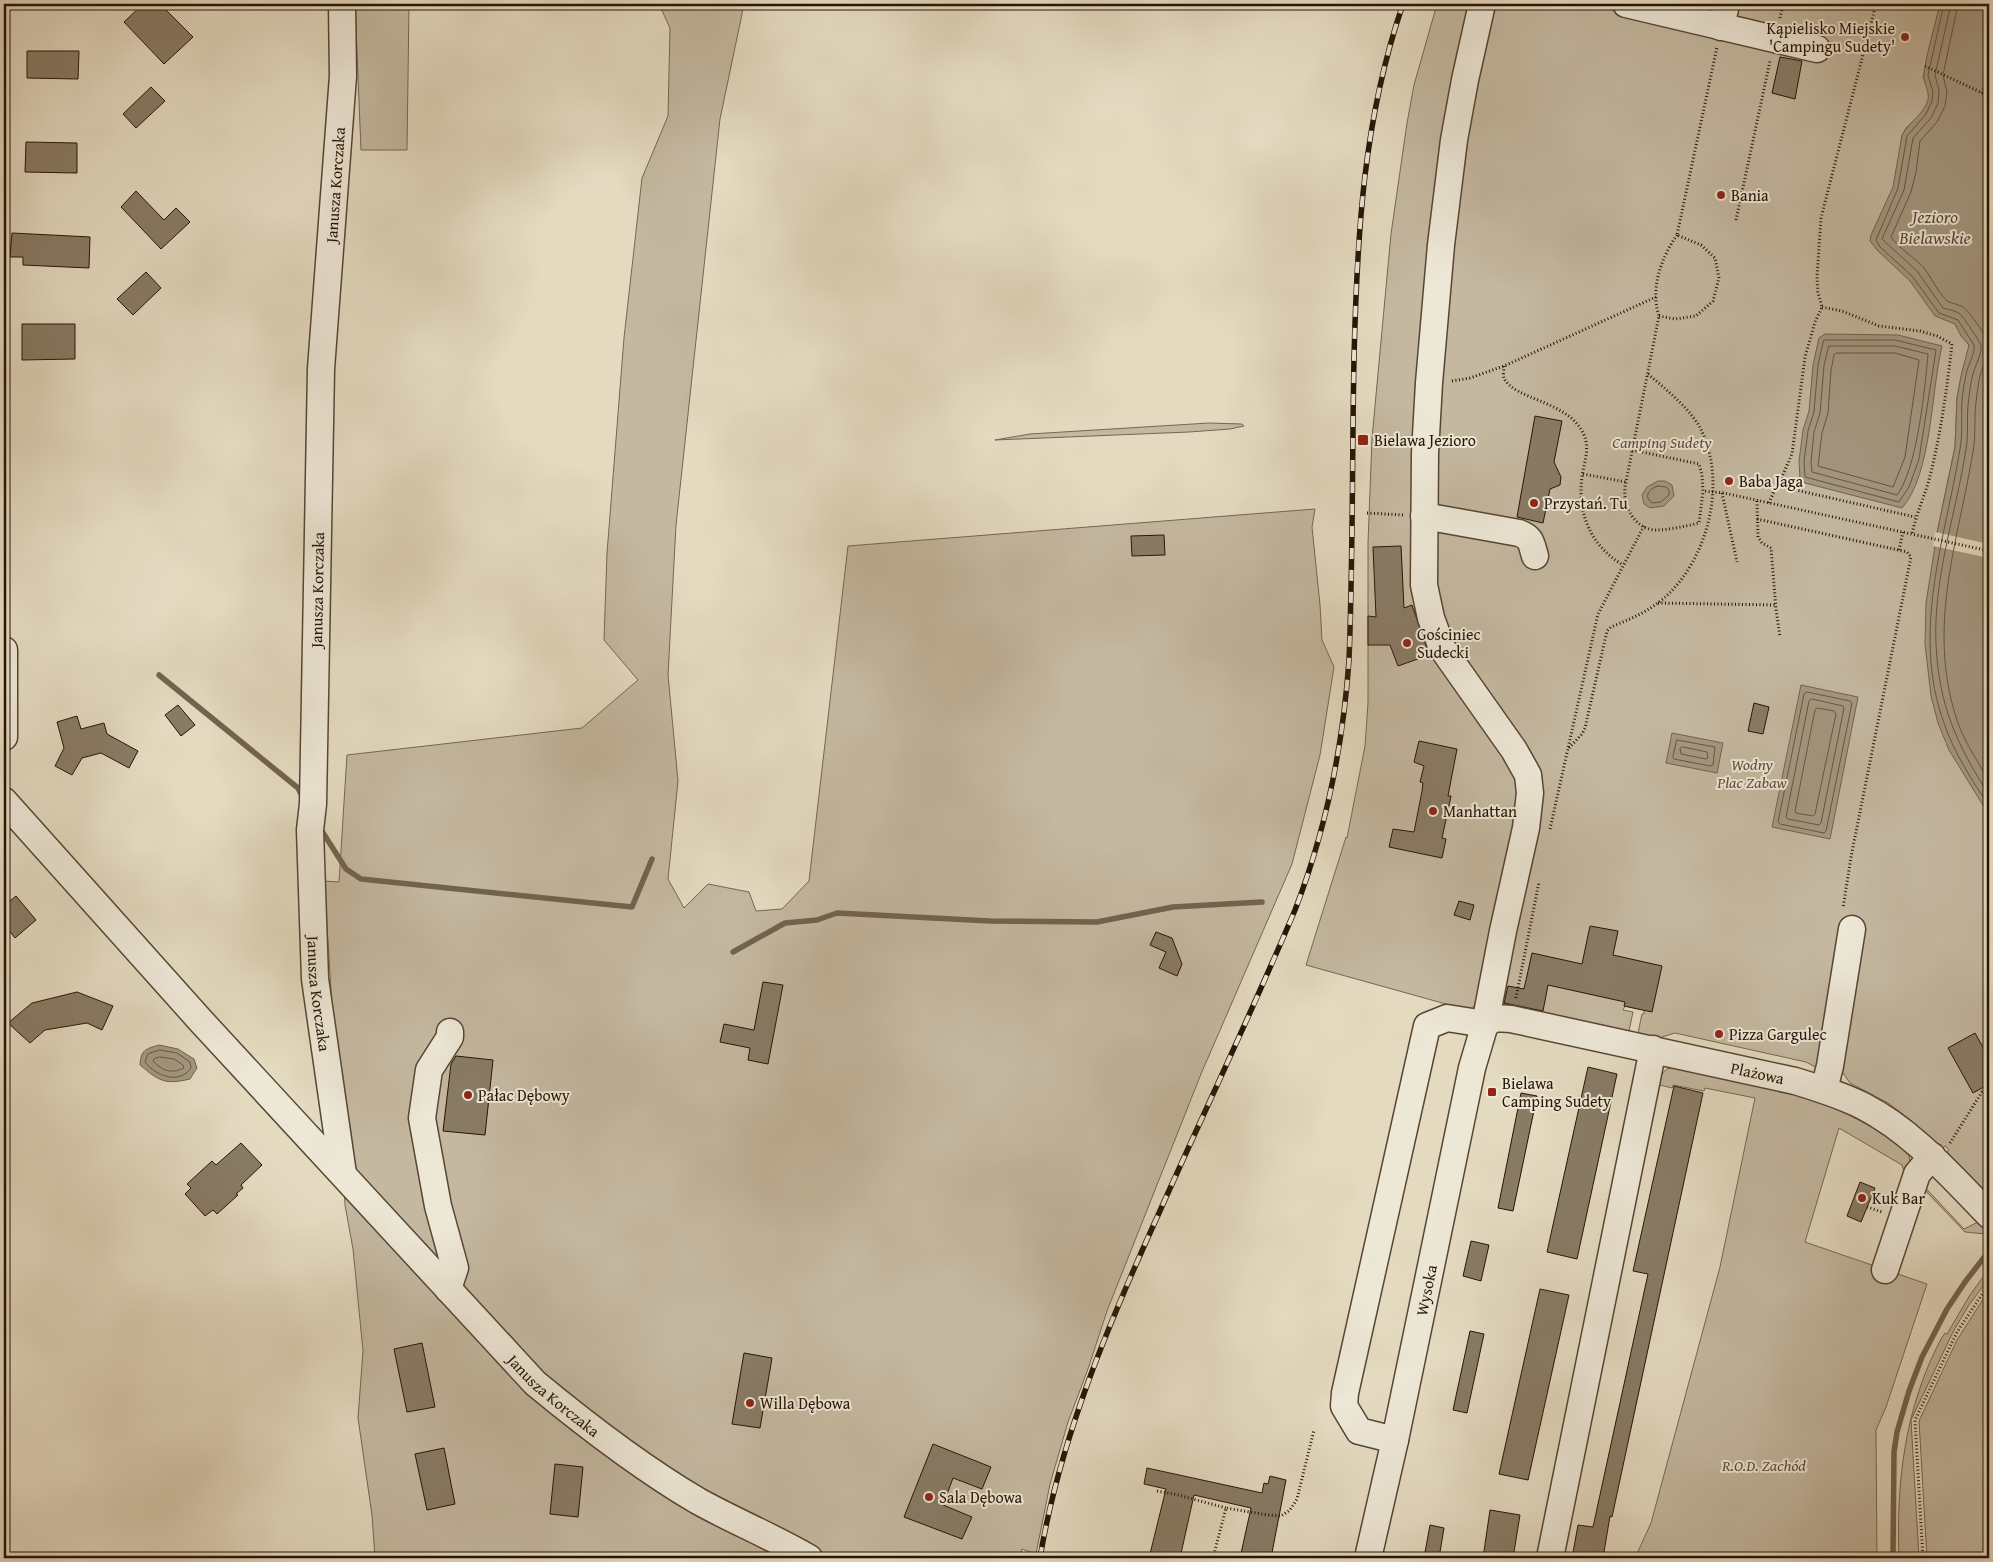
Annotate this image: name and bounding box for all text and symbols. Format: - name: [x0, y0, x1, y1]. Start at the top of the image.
- place label: Kąpielisko Miejskie 'Campingu Sudety': [1767, 16, 1895, 58]
- marker: Kąpielisko Miejskie 'Campingu Sudety': [1899, 31, 1911, 43]
- street label: Janusza Korczaka: [319, 126, 351, 246]
- place label: Bania: [1731, 183, 1769, 207]
- marker: Bania: [1715, 189, 1727, 201]
- water label: Jezioro Bielawskie: [1898, 203, 1971, 251]
- place label: Bielawa Jezioro: [1374, 428, 1476, 452]
- park label: Camping Sudety: [1612, 430, 1712, 454]
- marker: Bielawa Jezioro: [1356, 433, 1370, 447]
- place label: Baba Jaga: [1739, 469, 1804, 493]
- marker: Baba Jaga: [1723, 475, 1735, 487]
- place label: Przystań. Tu: [1544, 491, 1628, 515]
- marker: Przystań. Tu: [1528, 497, 1540, 509]
- street label: Janusza Korczaka: [304, 531, 330, 650]
- place label: Gościniec Sudecki: [1417, 622, 1481, 664]
- marker: Gościniec Sudecki: [1401, 637, 1413, 649]
- park label: Wodny Plac Zabaw: [1716, 752, 1787, 794]
- place label: Manhattan: [1443, 799, 1517, 823]
- marker: Manhattan: [1427, 805, 1439, 817]
- street label: Janusza Korczaka: [301, 933, 337, 1053]
- place label: Pizza Gargulec: [1729, 1022, 1826, 1046]
- marker: Pizza Gargulec: [1713, 1028, 1725, 1040]
- street label: Plażowa: [1728, 1055, 1787, 1090]
- place label: Bielawa Camping Sudety: [1502, 1071, 1611, 1113]
- place label: Pałac Dębowy: [478, 1083, 570, 1107]
- marker: Bielawa Camping Sudety: [1486, 1086, 1498, 1098]
- marker: Pałac Dębowy: [462, 1089, 474, 1101]
- place label: Kuk Bar: [1872, 1186, 1925, 1210]
- marker: Kuk Bar: [1856, 1192, 1868, 1204]
- street label: Wysoka: [1409, 1262, 1443, 1318]
- street label: Janusza Korczaka: [500, 1347, 605, 1443]
- place label: Willa Dębowa: [760, 1391, 851, 1415]
- marker: Willa Dębowa: [744, 1397, 756, 1409]
- park label: R.O.D. Zachód: [1721, 1453, 1806, 1477]
- place label: Sala Dębowa: [939, 1485, 1023, 1509]
- marker: Sala Dębowa: [923, 1491, 935, 1503]

